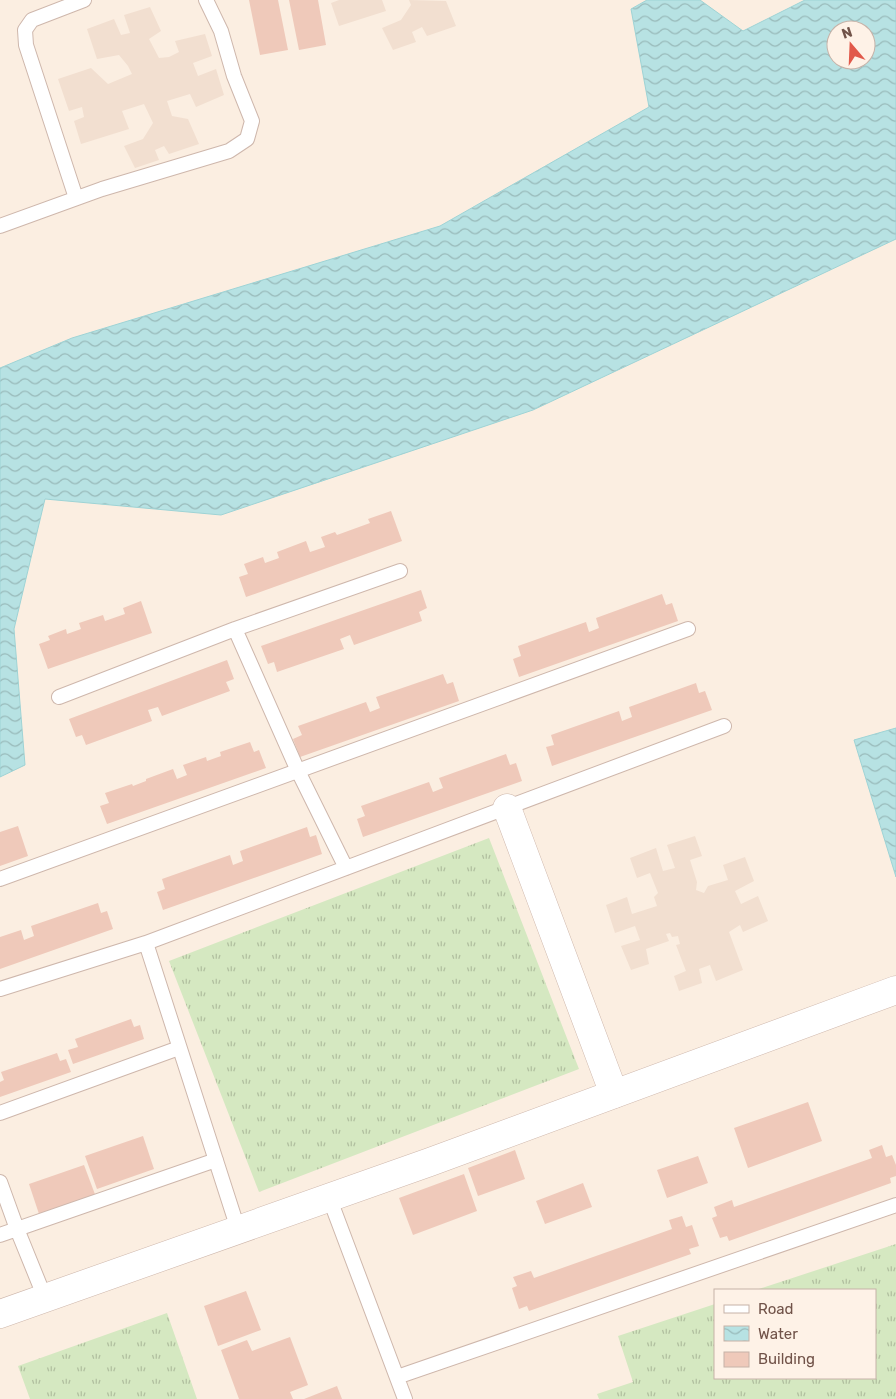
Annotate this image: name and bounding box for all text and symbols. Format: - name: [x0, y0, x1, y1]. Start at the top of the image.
- north arrow: [826, 20, 876, 70]
- text: N: [839, 24, 854, 43]
- legend: [714, 1289, 876, 1379]
- text: Road: [758, 1300, 794, 1318]
- text: Water: [758, 1325, 798, 1343]
- text: Building: [758, 1350, 815, 1368]

